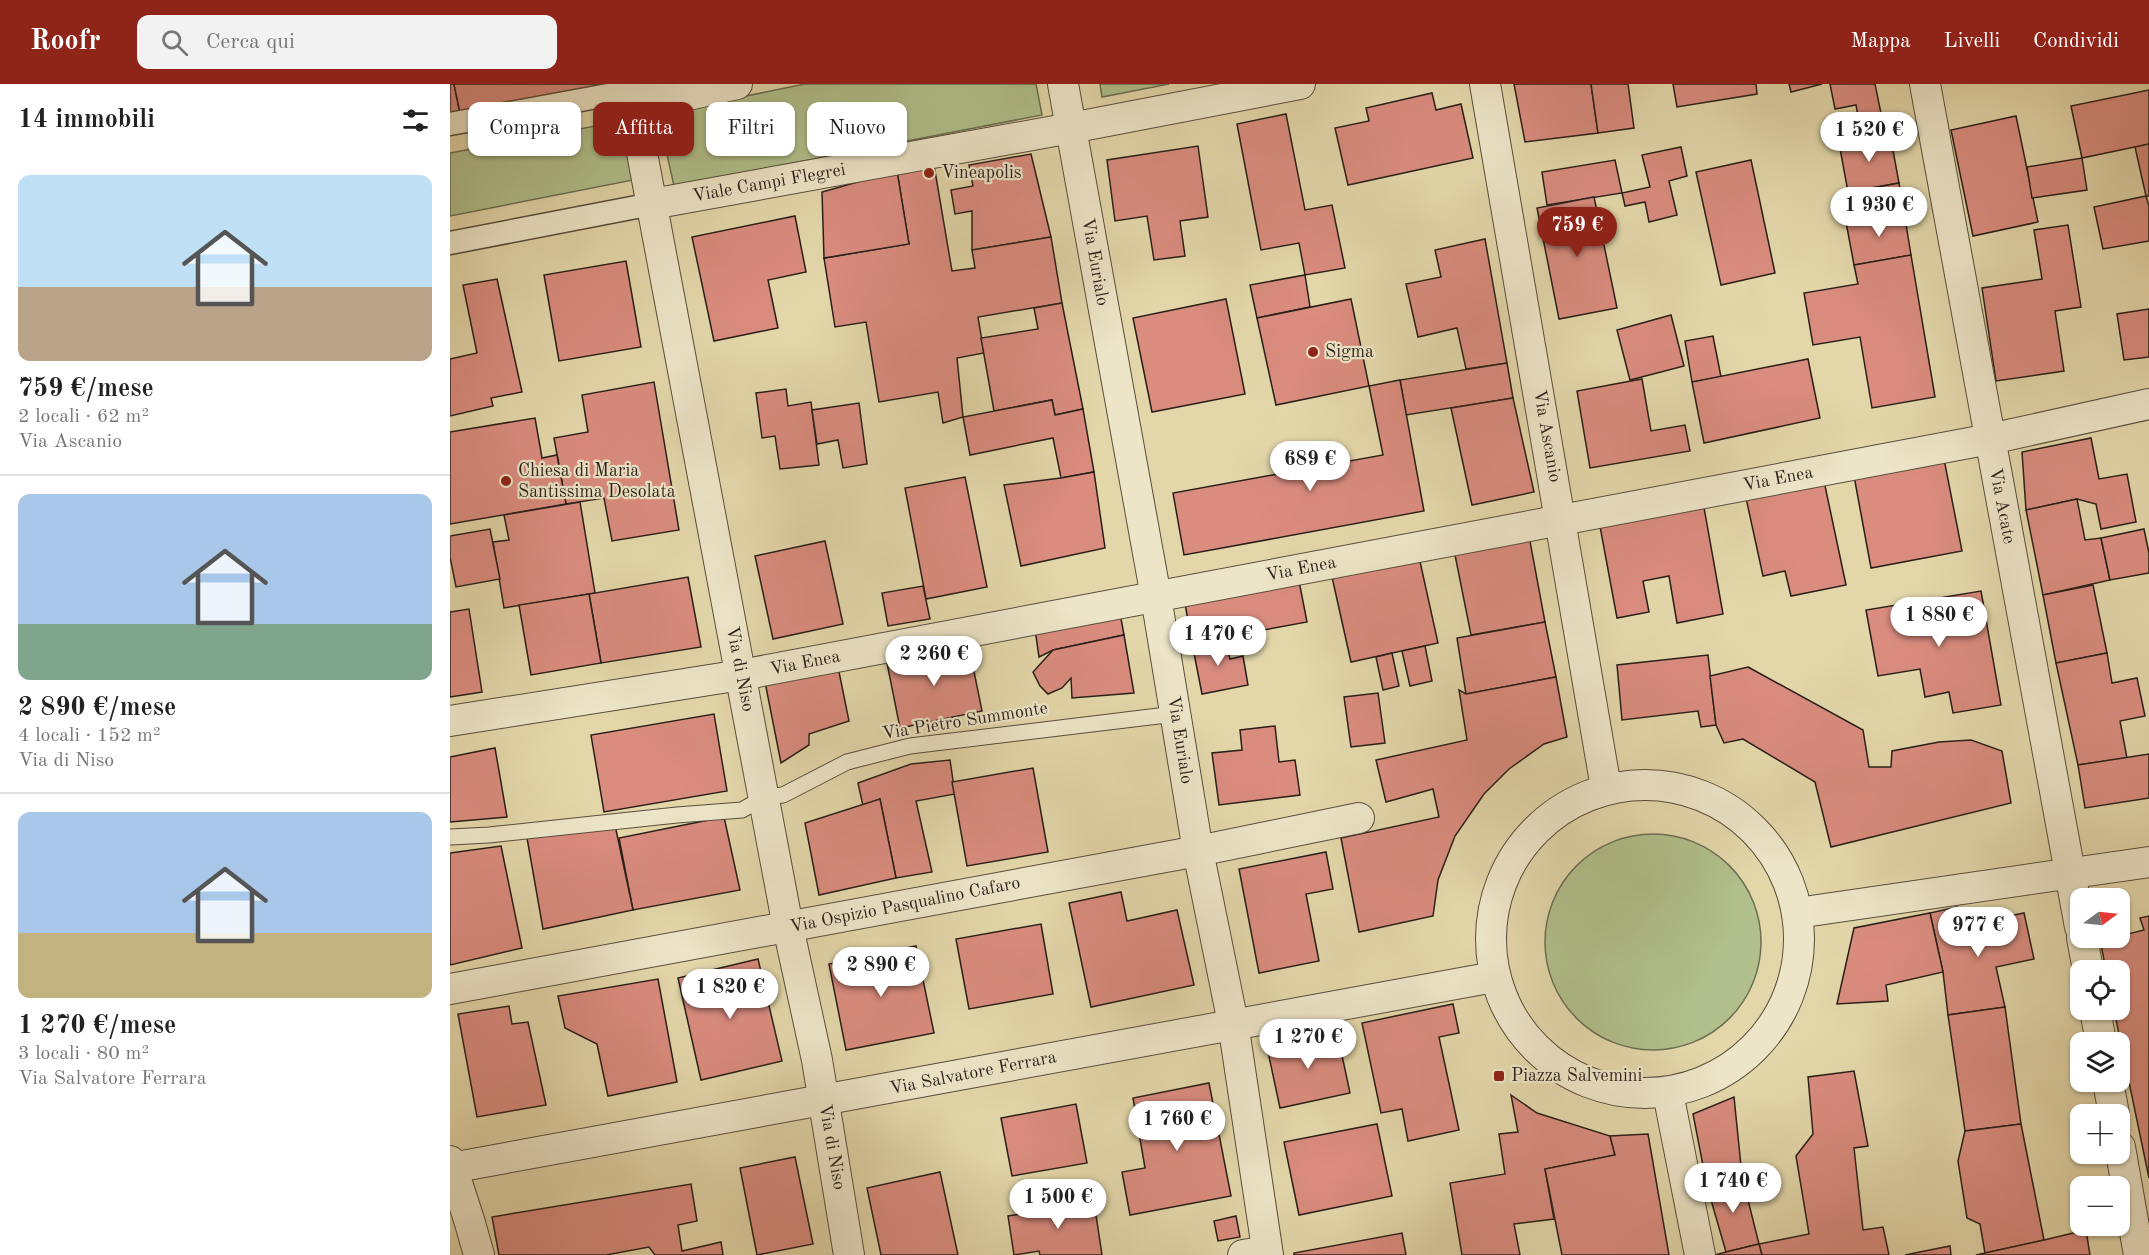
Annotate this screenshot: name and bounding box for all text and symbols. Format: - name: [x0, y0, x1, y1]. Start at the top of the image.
- search box: [137, 15, 557, 69]
- icon: search: [158, 26, 191, 59]
- text: Roofr: [30, 28, 101, 56]
- text: Cerca qui: [206, 31, 295, 53]
- text: Mappa: [1850, 31, 1911, 52]
- text: Livelli: [1944, 31, 2000, 52]
- text: Condividi: [2033, 31, 2119, 52]
- chip: Compra: [468, 102, 581, 156]
- chip: Affitta: [593, 102, 694, 156]
- chip: Filtri: [706, 102, 795, 156]
- chip: Nuovo: [807, 102, 907, 156]
- icon: filters: [399, 104, 432, 137]
- text: 14 immobili: [18, 107, 155, 133]
- pin: 1 520 €: [1814, 112, 1924, 163]
- text: 1 520 €: [1834, 121, 1904, 141]
- street label: Viale Campi Flegrei: [691, 161, 847, 205]
- place label: Vineapolis: [941, 164, 1022, 182]
- marker: Vineapolis: [922, 166, 936, 180]
- pin: 1 930 €: [1824, 187, 1934, 238]
- text: 1 930 €: [1844, 196, 1914, 216]
- pin: 759 €: [1535, 207, 1619, 258]
- icon: home: [171, 214, 279, 322]
- text: 759 €: [1551, 216, 1603, 236]
- street label: Via Eurialo: [1078, 217, 1112, 307]
- place label: Sigma: [1325, 343, 1374, 361]
- marker: Sigma: [1306, 345, 1320, 359]
- text: 759 €/mese: [18, 376, 154, 402]
- street label: Via Ascanio: [1530, 388, 1564, 484]
- text: 2 locali · 62 m²: [18, 407, 149, 427]
- text: Via Ascanio: [18, 432, 122, 452]
- pin: 689 €: [1268, 441, 1352, 492]
- text: 689 €: [1284, 450, 1336, 470]
- place label: Chiesa di Maria Santissima Desolata: [518, 462, 676, 501]
- street label: Via Enea: [1741, 463, 1815, 495]
- street label: Via Acate: [1986, 467, 2018, 545]
- marker: Chiesa di Maria Santissima Desolata: [499, 474, 513, 488]
- icon: home: [171, 533, 279, 641]
- street label: Via Enea: [1264, 553, 1338, 585]
- pin: 1 880 €: [1884, 597, 1994, 648]
- text: 1 880 €: [1904, 606, 1974, 626]
- pin: 1 470 €: [1163, 616, 1273, 667]
- street label: Via di Niso: [723, 625, 757, 713]
- text: 1 470 €: [1183, 625, 1253, 645]
- pin: 2 260 €: [879, 636, 989, 687]
- text: 2 260 €: [899, 645, 969, 665]
- street label: Via Enea: [768, 647, 842, 679]
- text: 2 890 €/mese: [18, 695, 176, 721]
- street label: Via Eurialo: [1164, 695, 1196, 785]
- street label: Via Pietro Summonte: [881, 699, 1049, 743]
- text: 4 locali · 152 m²: [18, 726, 161, 746]
- text: Via di Niso: [18, 751, 114, 771]
- icon: home: [171, 851, 279, 959]
- street label: Via Ospizio Pasqualino Cafaro: [788, 874, 1022, 936]
- north arrow: [2070, 888, 2130, 948]
- map controls: [2070, 888, 2130, 1236]
- pin: 977 €: [1936, 907, 2020, 958]
- text: 977 €: [1952, 916, 2004, 936]
- pin: 2 890 €: [826, 947, 936, 998]
- text: 2 890 €: [846, 956, 916, 976]
- button: locate: [2070, 960, 2130, 1020]
- pin: 1 820 €: [675, 969, 785, 1020]
- text: 1 820 €: [695, 978, 765, 998]
- text: 1 270 €/mese: [18, 1013, 176, 1039]
- pin: 1 270 €: [1253, 1019, 1363, 1070]
- text: 1 270 €: [1273, 1028, 1343, 1048]
- button: layers: [2070, 1032, 2130, 1092]
- text: 3 locali · 80 m²: [18, 1044, 149, 1064]
- street label: Via Salvatore Ferrara: [888, 1048, 1058, 1098]
- place label: Piazza Salvemini: [1511, 1067, 1643, 1085]
- text: Via Salvatore Ferrara: [18, 1069, 207, 1089]
- marker: Piazza Salvemini: [1492, 1069, 1506, 1083]
- pin: 1 760 €: [1122, 1101, 1232, 1152]
- street label: Via di Niso: [816, 1103, 848, 1191]
- button: +: [2070, 1104, 2130, 1164]
- text: 1 760 €: [1142, 1110, 1212, 1130]
- pin: 1 740 €: [1678, 1163, 1788, 1214]
- text: 1 740 €: [1698, 1172, 1768, 1192]
- button: −: [2070, 1176, 2130, 1236]
- pin: 1 500 €: [1003, 1179, 1113, 1230]
- text: 1 500 €: [1023, 1188, 1093, 1208]

